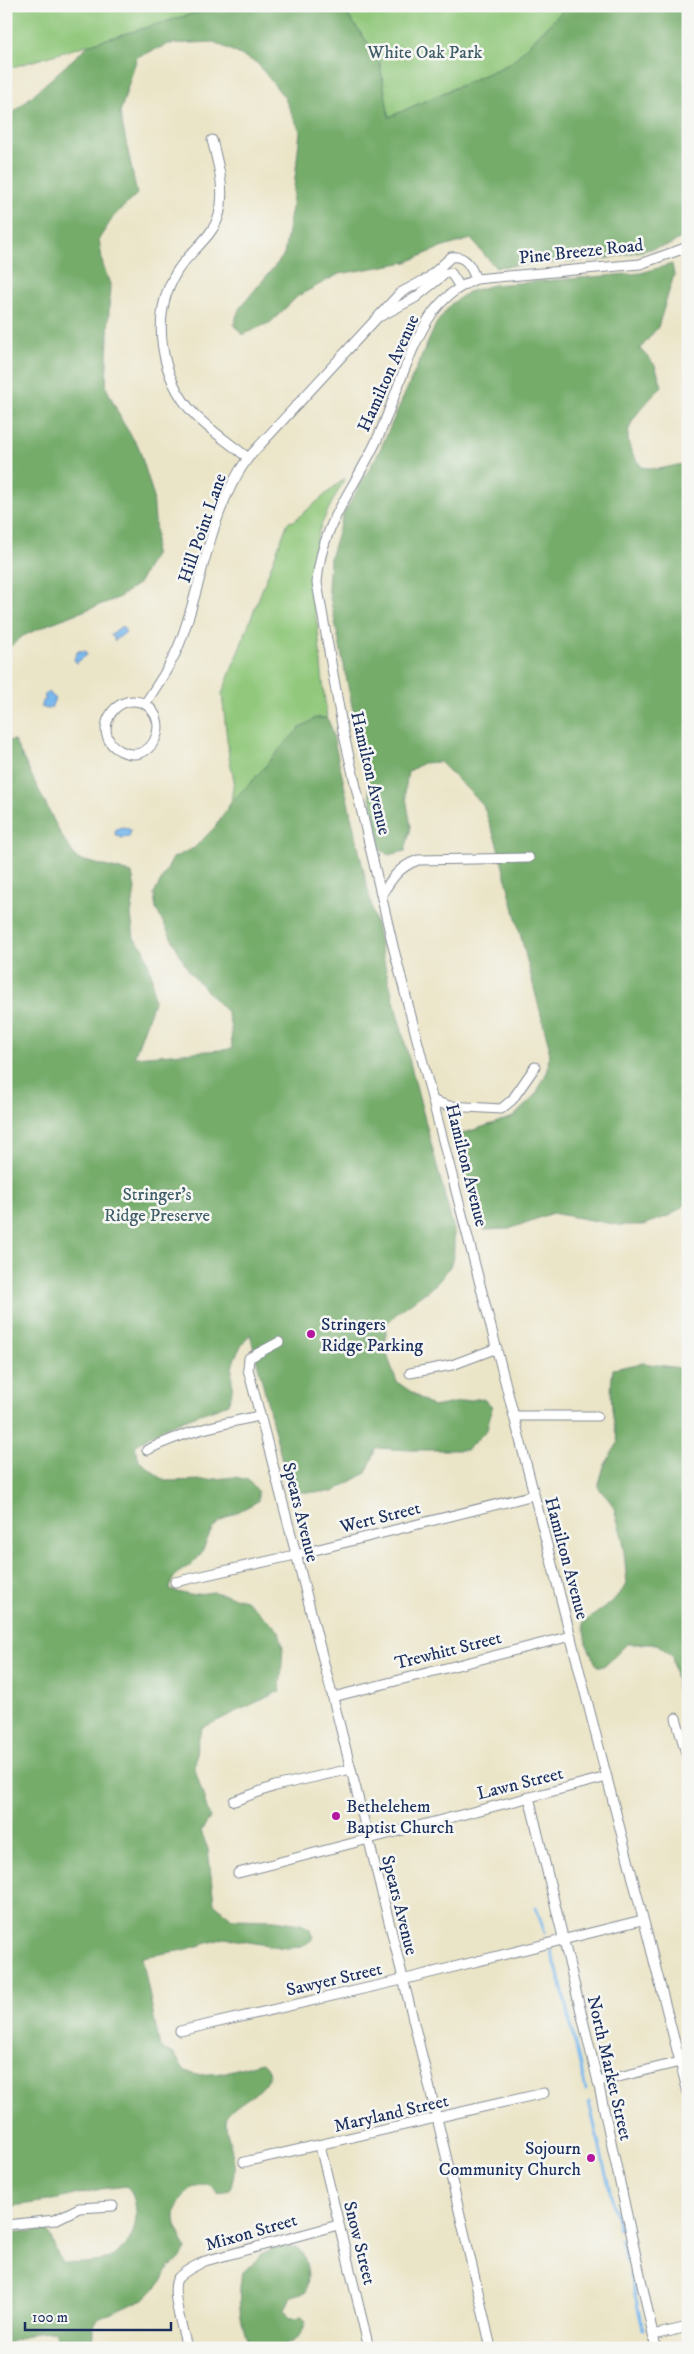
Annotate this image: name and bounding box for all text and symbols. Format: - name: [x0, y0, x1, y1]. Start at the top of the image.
- park label: White Oak Park: [367, 42, 483, 64]
- street label: Pine Breeze Road: [518, 235, 644, 269]
- street label: Hamilton Avenue: [353, 311, 425, 435]
- street label: Hill Point Lane: [174, 471, 232, 586]
- street label: Hamilton Avenue: [345, 709, 395, 837]
- street label: Hamilton Avenue: [440, 1101, 492, 1229]
- park label: Stringer's Ridge Preserve: [104, 1184, 210, 1227]
- place label: Stringers Ridge Parking: [321, 1314, 423, 1357]
- marker: Stringers Ridge Parking: [305, 1328, 317, 1340]
- street label: Spears Avenue: [277, 1460, 323, 1564]
- street label: Hamilton Avenue: [539, 1495, 593, 1622]
- street label: Wert Street: [337, 1497, 423, 1539]
- street label: Trewhitt Street: [393, 1627, 504, 1675]
- street label: Lawn Street: [475, 1763, 566, 1805]
- place label: Bethelehem Baptist Church: [346, 1796, 454, 1839]
- marker: Bethelehem Baptist Church: [330, 1810, 342, 1822]
- street label: Spears Avenue: [376, 1853, 422, 1957]
- street label: Sawyer Street: [284, 1958, 384, 2002]
- street label: North Market Street: [582, 1994, 636, 2143]
- street label: Maryland Street: [332, 2090, 451, 2138]
- place label: Sojourn Community Church: [439, 2138, 582, 2181]
- marker: Sojourn Community Church: [585, 2152, 597, 2164]
- street label: Snow Street: [338, 2199, 380, 2288]
- street label: Mixon Street: [203, 2209, 300, 2257]
- scale bar: [25, 2299, 171, 2331]
- text: 100 m: [32, 2308, 68, 2327]

